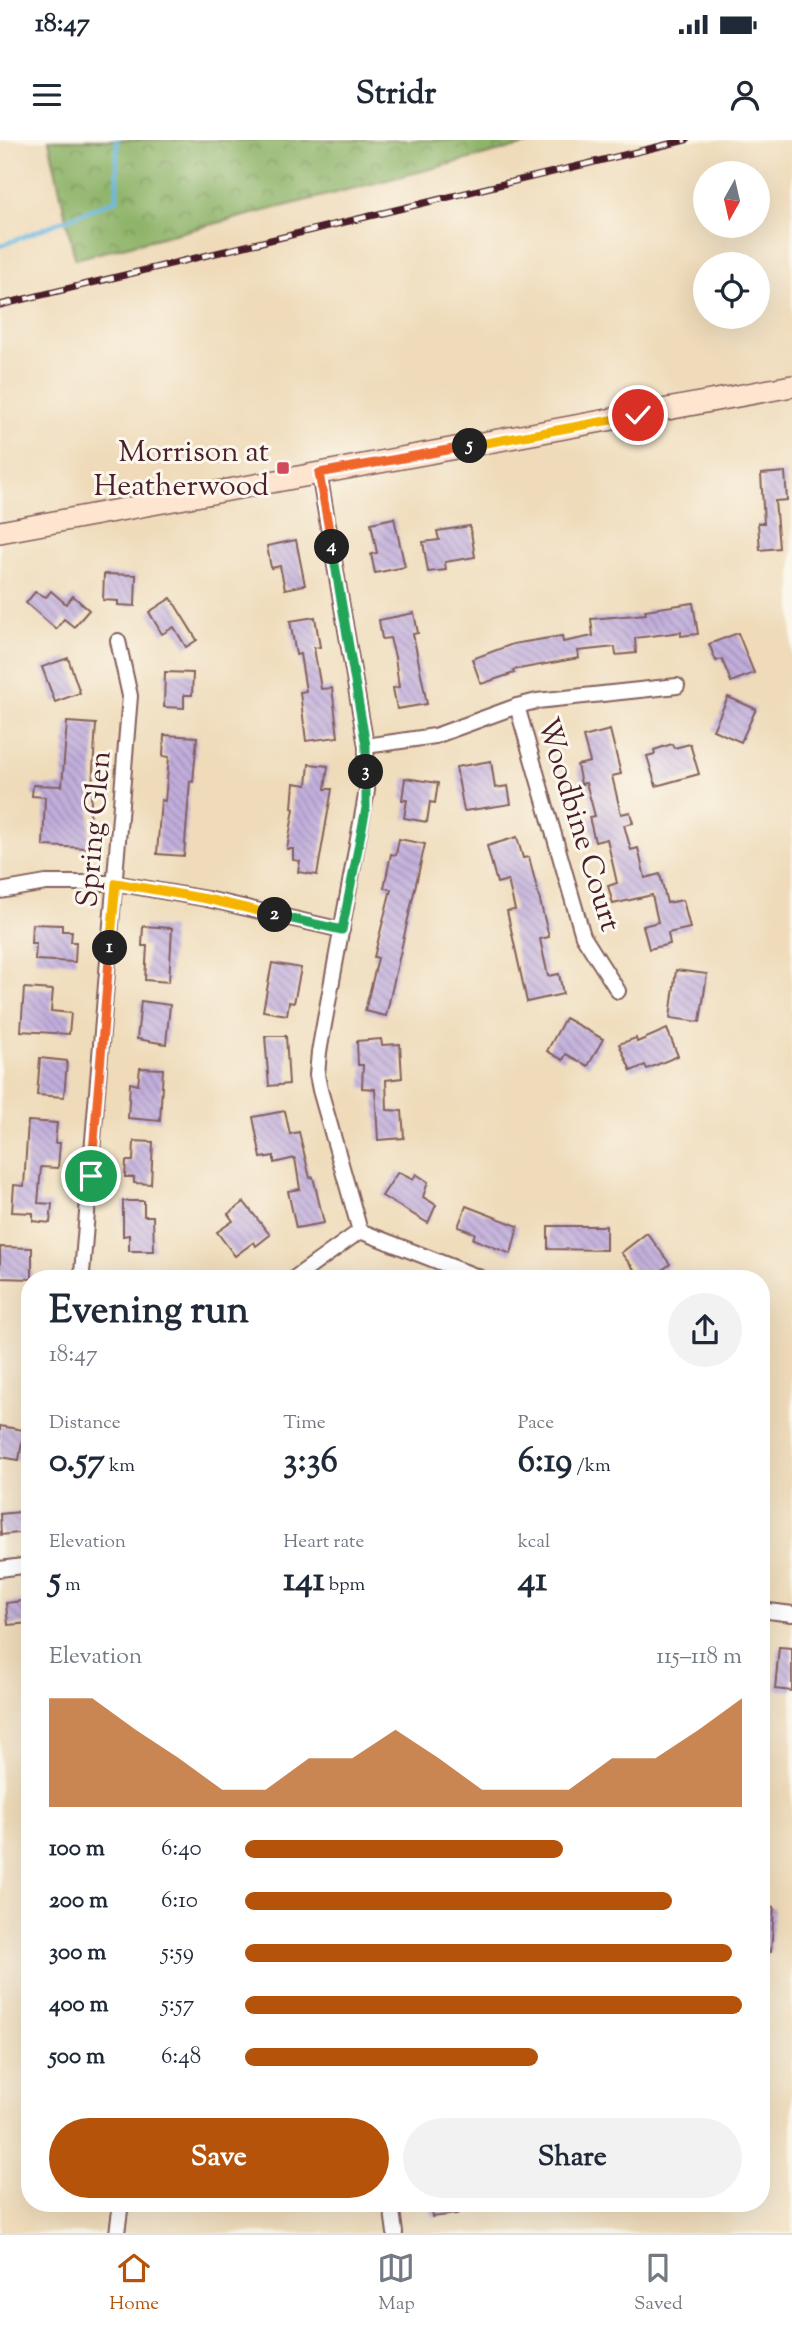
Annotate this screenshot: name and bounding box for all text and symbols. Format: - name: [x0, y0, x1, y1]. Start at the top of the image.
- text: 18:47: [35, 6, 90, 43]
- text: Stridr: [356, 72, 436, 118]
- icon: menu: [28, 76, 66, 114]
- icon: person: [726, 76, 764, 114]
- north arrow: [693, 161, 770, 238]
- map controls: [693, 161, 770, 329]
- button: locate: [693, 252, 770, 329]
- pin: [608, 385, 668, 445]
- icon: check: [619, 396, 657, 434]
- pin: 5: [452, 428, 488, 464]
- place label: Morrison at Heatherwood: [94, 432, 269, 509]
- text: 5: [466, 432, 473, 459]
- marker: Morrison at Heatherwood: [275, 460, 291, 476]
- pin: 4: [314, 530, 350, 564]
- text: 4: [327, 533, 336, 560]
- street label: Woodbine Court: [525, 712, 631, 937]
- street label: Spring Glen: [67, 749, 124, 909]
- pin: 3: [348, 754, 384, 790]
- text: 3: [362, 758, 369, 785]
- pin: 2: [258, 898, 292, 932]
- text: 2: [270, 901, 279, 928]
- pin: 1: [92, 930, 128, 966]
- text: 1: [106, 934, 113, 961]
- pin: [61, 1146, 121, 1206]
- icon: arrive: [72, 1157, 110, 1195]
- text: Evening run: [49, 1286, 249, 1340]
- button: share: [668, 1293, 742, 1367]
- text: 18:47: [49, 1339, 97, 1372]
- text: Distance: [49, 1410, 121, 1437]
- text: Time: [283, 1410, 326, 1437]
- text: Pace: [518, 1410, 554, 1437]
- text: 0.57: [49, 1437, 105, 1488]
- text: 3:36: [283, 1437, 338, 1488]
- text: 6:19: [518, 1437, 572, 1488]
- text: km: [105, 1453, 135, 1480]
- text: /km: [572, 1453, 611, 1480]
- text: Elevation: [49, 1529, 126, 1556]
- text: Heart rate: [283, 1529, 364, 1556]
- text: kcal: [518, 1529, 550, 1556]
- text: 5: [49, 1556, 61, 1607]
- text: 141: [283, 1556, 325, 1607]
- text: 41: [518, 1556, 547, 1607]
- text: m: [61, 1572, 81, 1599]
- text: bpm: [325, 1572, 365, 1599]
- text: Elevation: [49, 1641, 142, 1674]
- text: 115–118 m: [656, 1641, 742, 1674]
- text: 100 m: [49, 1833, 105, 1866]
- text: 6:40: [161, 1833, 202, 1866]
- text: 200 m: [49, 1885, 108, 1918]
- text: 6:10: [161, 1885, 198, 1918]
- text: 300 m: [49, 1937, 106, 1970]
- text: 5:59: [161, 1937, 194, 1970]
- text: 400 m: [49, 1989, 109, 2022]
- text: 5:57: [161, 1989, 194, 2022]
- text: 500 m: [49, 2041, 105, 2074]
- text: 6:48: [161, 2041, 201, 2074]
- button: Save: [49, 2118, 389, 2198]
- button: Share: [403, 2118, 742, 2198]
- tab: Home: [109, 2249, 159, 2318]
- tab: Map: [377, 2249, 415, 2318]
- tab: Saved: [634, 2249, 683, 2318]

